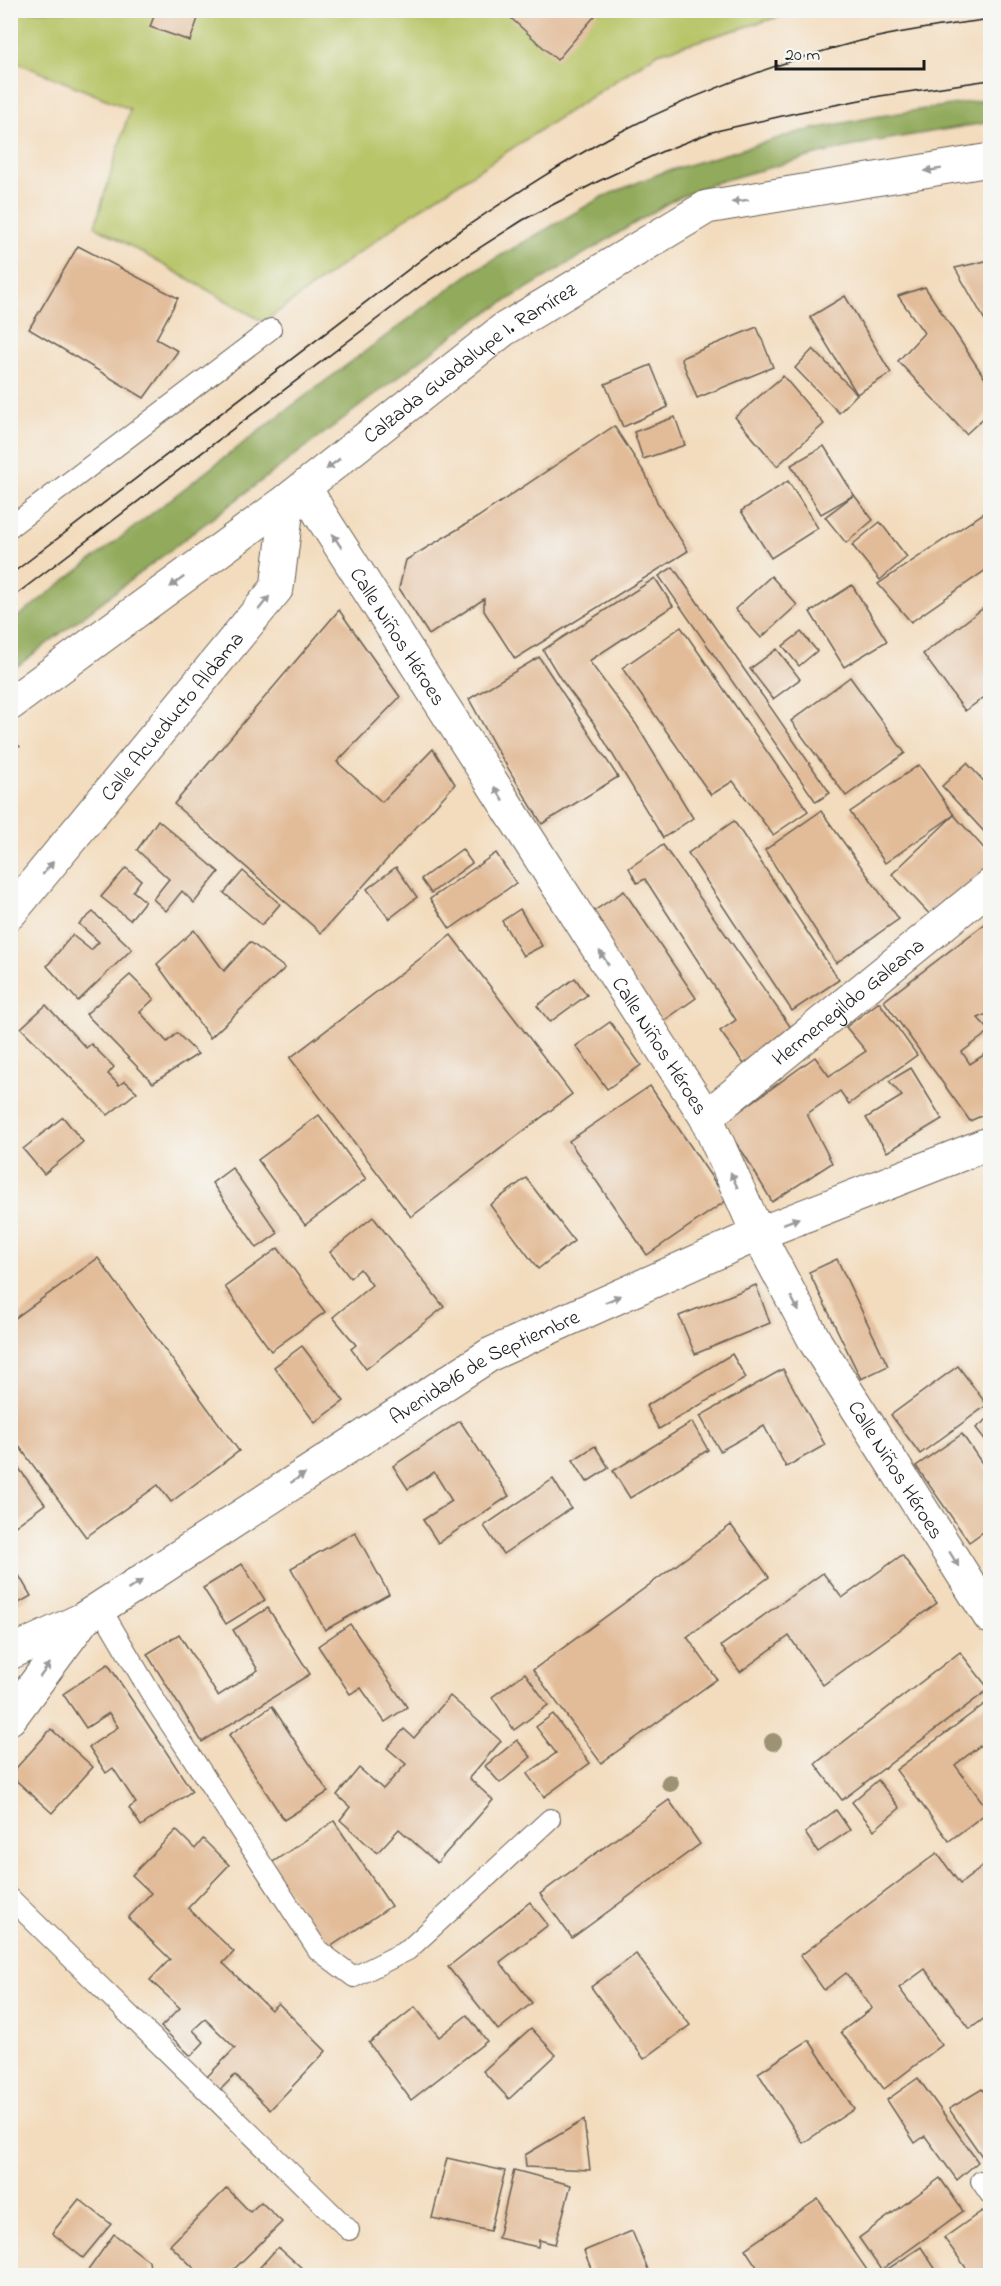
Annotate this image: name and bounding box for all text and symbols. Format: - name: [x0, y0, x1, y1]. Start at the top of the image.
- scale bar: [776, 33, 924, 71]
- text: 20 m: [785, 43, 820, 69]
- one-way arrow: [923, 165, 942, 174]
- one-way arrow: [731, 197, 750, 206]
- street label: Calzada Guadalupe I. Ramírez: [358, 276, 583, 452]
- one-way arrow: [325, 458, 341, 471]
- one-way arrow: [332, 533, 343, 549]
- street label: Calle Niños Héroes: [341, 562, 452, 712]
- one-way arrow: [169, 575, 185, 588]
- one-way arrow: [258, 595, 271, 611]
- street label: Calle Acueducto Aldama: [95, 626, 252, 809]
- one-way arrow: [494, 786, 505, 802]
- one-way arrow: [41, 860, 54, 876]
- street label: Hermenegildo Galeana: [766, 932, 932, 1074]
- one-way arrow: [599, 950, 610, 966]
- street label: Calle Niños Héroes: [603, 972, 714, 1122]
- one-way arrow: [729, 1171, 739, 1189]
- one-way arrow: [783, 1216, 801, 1226]
- one-way arrow: [604, 1294, 622, 1304]
- one-way arrow: [790, 1295, 800, 1313]
- street label: Avenida16 de Septiembre: [384, 1303, 585, 1433]
- street label: Calle Niños Héroes: [839, 1395, 950, 1546]
- one-way arrow: [290, 1473, 307, 1484]
- one-way arrow: [948, 1551, 959, 1567]
- one-way arrow: [127, 1579, 143, 1590]
- one-way arrow: [39, 1663, 51, 1679]

